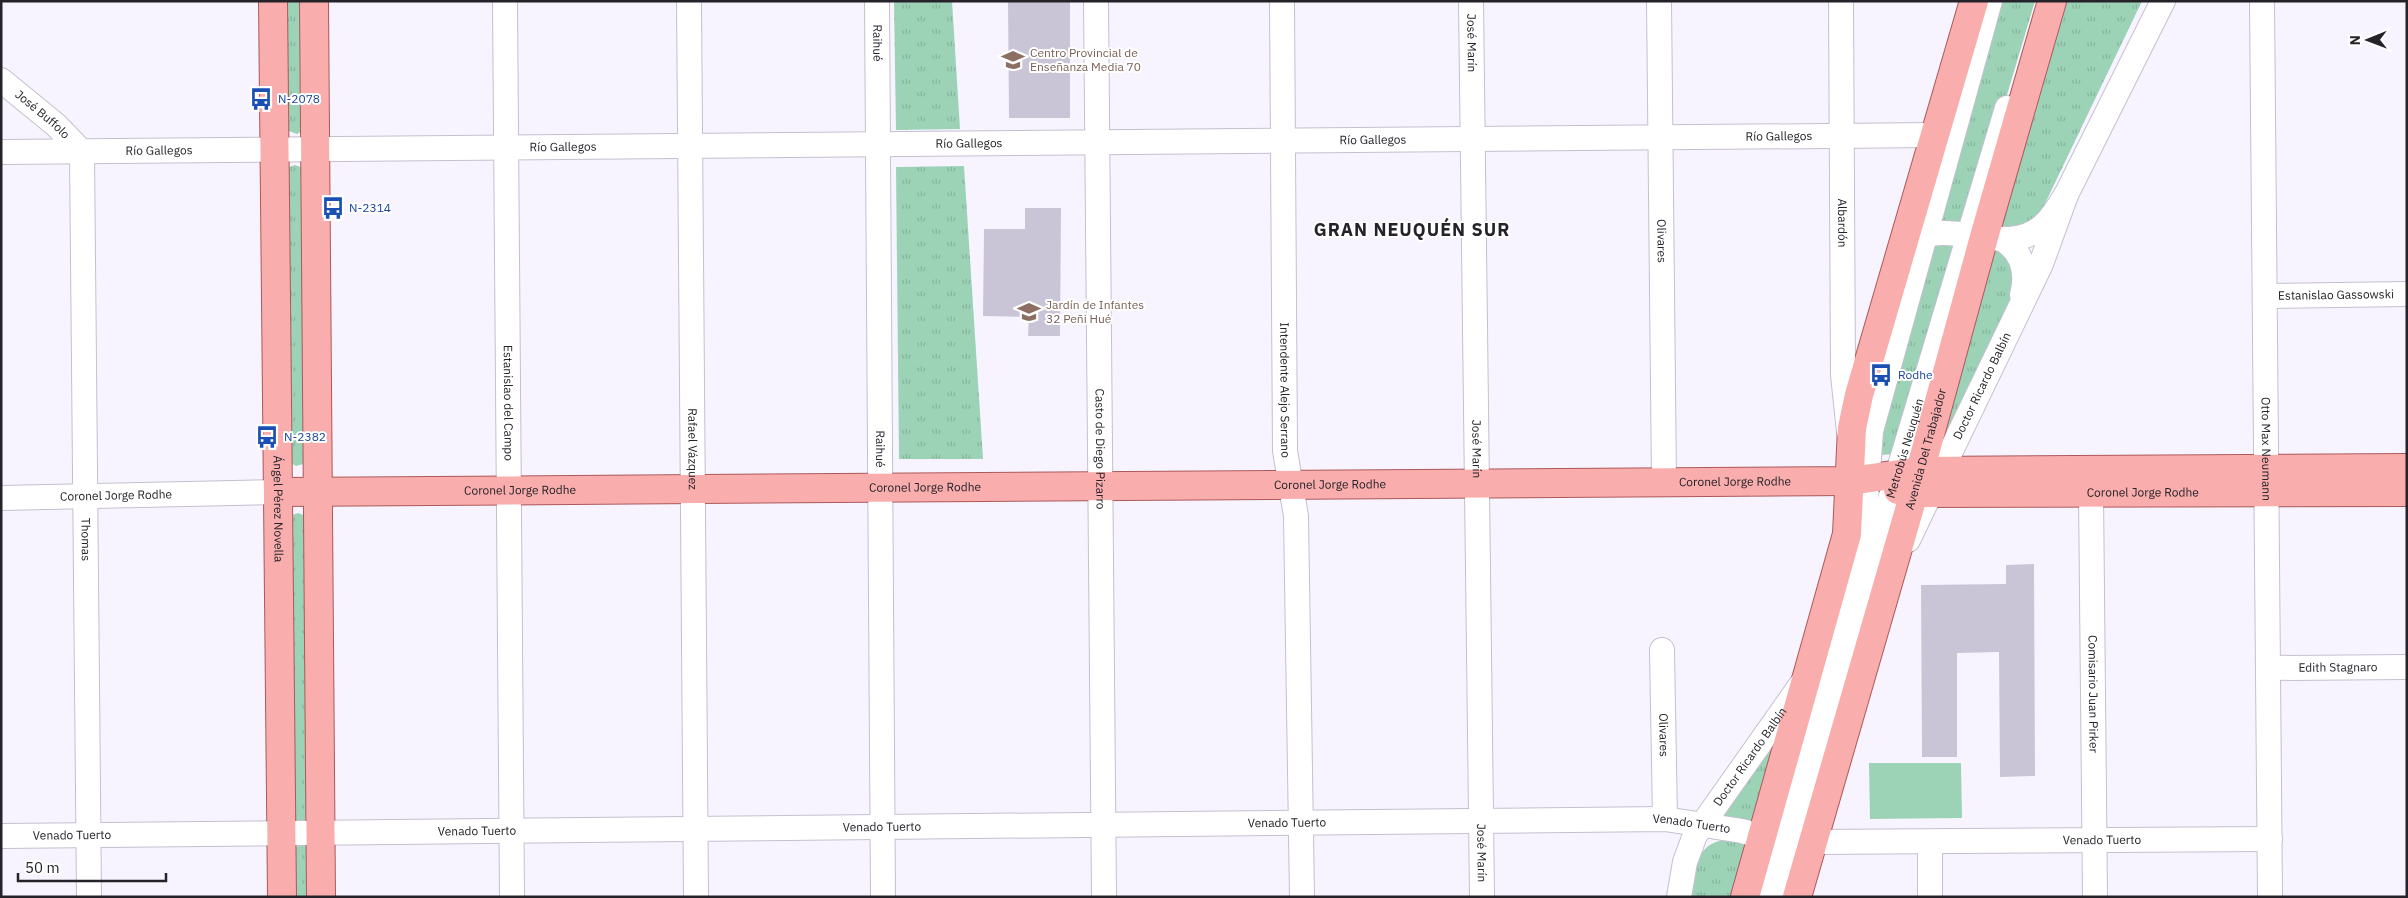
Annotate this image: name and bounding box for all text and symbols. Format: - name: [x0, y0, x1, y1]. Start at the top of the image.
- street label: José Marín: [1464, 14, 1480, 72]
- north arrow: [2343, 15, 2393, 65]
- street label: Raihué: [870, 24, 885, 62]
- text: N: [2346, 35, 2364, 45]
- place label: Centro Provincial de Enseñanza Media 70: [1030, 45, 1141, 74]
- school or university icon: Centro Provincial de Enseñanza Media 70: [1000, 47, 1026, 73]
- bus stop icon: N-2078: [248, 86, 274, 112]
- street label: José Buffolo: [12, 87, 73, 142]
- place label: N-2078: [278, 91, 320, 106]
- street label: Río Gallegos: [1745, 128, 1813, 144]
- street label: Río Gallegos: [1339, 132, 1407, 147]
- street label: Río Gallegos: [935, 135, 1003, 151]
- street label: Río Gallegos: [529, 139, 597, 154]
- street label: Río Gallegos: [125, 142, 193, 158]
- bus stop icon: N-2314: [320, 195, 346, 221]
- street label: Albardón: [1835, 198, 1850, 248]
- place label: N-2314: [349, 200, 391, 215]
- district label: GRAN NEUQUÉN SUR: [1314, 217, 1510, 241]
- street label: Olivares: [1654, 219, 1670, 263]
- street label: Estanislao Gassowski: [2278, 286, 2394, 303]
- place label: Jardín de Infantes 32 Peñi Hué: [1046, 297, 1144, 326]
- school or university icon: Jardín de Infantes 32 Peñi Hué: [1016, 299, 1042, 325]
- street label: Intendente Alejo Serrano: [1277, 322, 1294, 459]
- street label: Doctor Ricardo Balbín: [1950, 330, 2014, 442]
- street label: Estanislao del Campo: [501, 345, 517, 461]
- bus stop icon: Rodhe: [1868, 362, 1894, 388]
- place label: Rodhe: [1898, 367, 1933, 382]
- street label: Avenida Del Trabajador: [1902, 386, 1949, 511]
- street label: Casto de Diego Pizarro: [1092, 388, 1109, 510]
- street label: Metrobús Neuquén: [1883, 397, 1927, 500]
- street label: Otto Max Neumann: [2259, 397, 2274, 501]
- street label: Rafael Vázquez: [685, 408, 701, 490]
- street label: José Marín: [1469, 420, 1485, 478]
- bus stop icon: N-2382: [254, 424, 280, 450]
- place label: N-2382: [284, 429, 326, 444]
- street label: Raihué: [873, 430, 888, 468]
- street label: Ángel Pérez Novella: [271, 455, 287, 563]
- street label: Coronel Jorge Rodhe: [1679, 473, 1791, 489]
- street label: Coronel Jorge Rodhe: [1274, 476, 1387, 492]
- street label: Coronel Jorge Rodhe: [869, 479, 982, 495]
- street label: Coronel Jorge Rodhe: [464, 482, 577, 498]
- street label: Coronel Jorge Rodhe: [2087, 484, 2199, 500]
- street label: Coronel Jorge Rodhe: [60, 486, 173, 504]
- street label: Thomas: [78, 518, 94, 561]
- street label: Comisario Juan Pirker: [2085, 635, 2102, 754]
- street label: Edith Stagnaro: [2298, 659, 2378, 675]
- street label: Doctor Ricardo Balbín: [1710, 704, 1790, 809]
- street label: Olivares: [1656, 713, 1672, 757]
- street label: Venado Tuerto: [1653, 811, 1732, 836]
- street label: Venado Tuerto: [1248, 814, 1326, 830]
- street label: Venado Tuerto: [843, 819, 921, 834]
- street label: Venado Tuerto: [438, 823, 517, 839]
- street label: José Marín: [1474, 824, 1490, 882]
- street label: Venado Tuerto: [33, 827, 112, 843]
- street label: Venado Tuerto: [2063, 832, 2141, 847]
- scale bar: [18, 850, 165, 882]
- text: 50 m: [25, 858, 60, 877]

